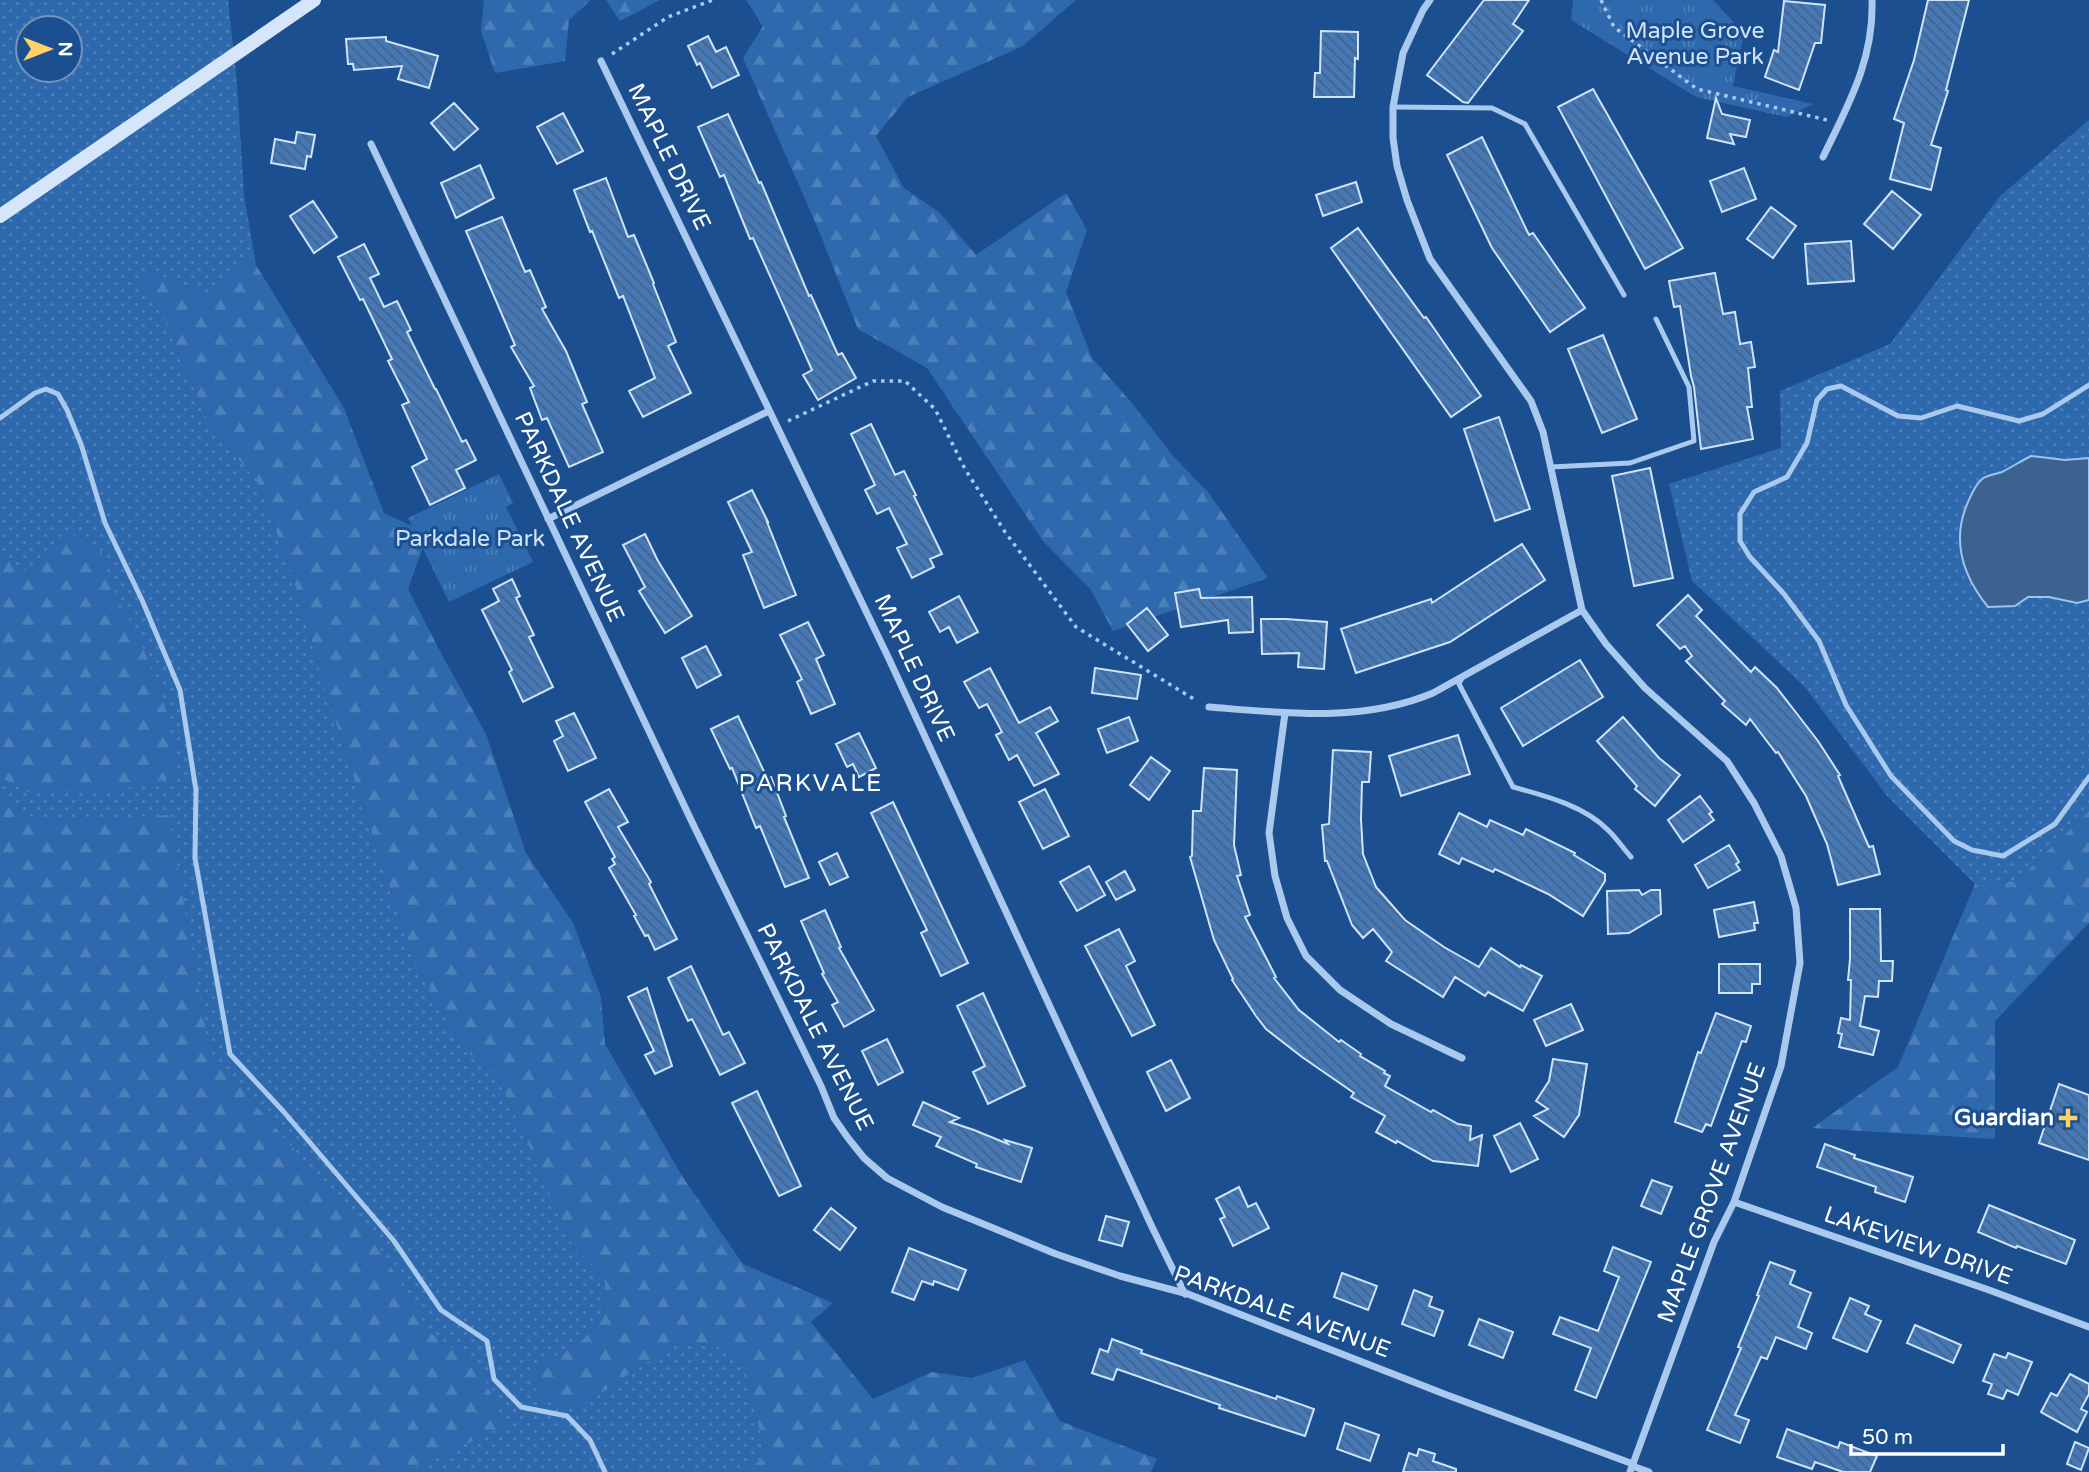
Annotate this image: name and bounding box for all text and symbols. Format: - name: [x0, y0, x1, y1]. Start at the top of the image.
- north arrow: [14, 14, 84, 84]
- park label: Maple Grove Avenue Park: [1625, 17, 1765, 71]
- text: N: [54, 41, 76, 57]
- street label: MAPLE DRIVE: [621, 79, 717, 235]
- street label: PARKDALE AVENUE: [508, 407, 630, 627]
- park label: Parkdale Park: [395, 525, 545, 553]
- street label: MAPLE DRIVE: [868, 590, 960, 746]
- district label: PARKVALE: [739, 769, 883, 798]
- street label: PARKDALE AVENUE: [751, 919, 879, 1135]
- street label: MAPLE GROVE AVENUE: [1652, 1059, 1772, 1327]
- place label: Guardian: [1954, 1104, 2054, 1132]
- marker: Guardian: [2060, 1110, 2076, 1126]
- street label: LAKEVIEW DRIVE: [1820, 1201, 2016, 1291]
- street label: PARKDALE AVENUE: [1170, 1260, 1394, 1364]
- scale bar: [1851, 1412, 2003, 1456]
- text: 50 m: [1862, 1425, 1913, 1450]

